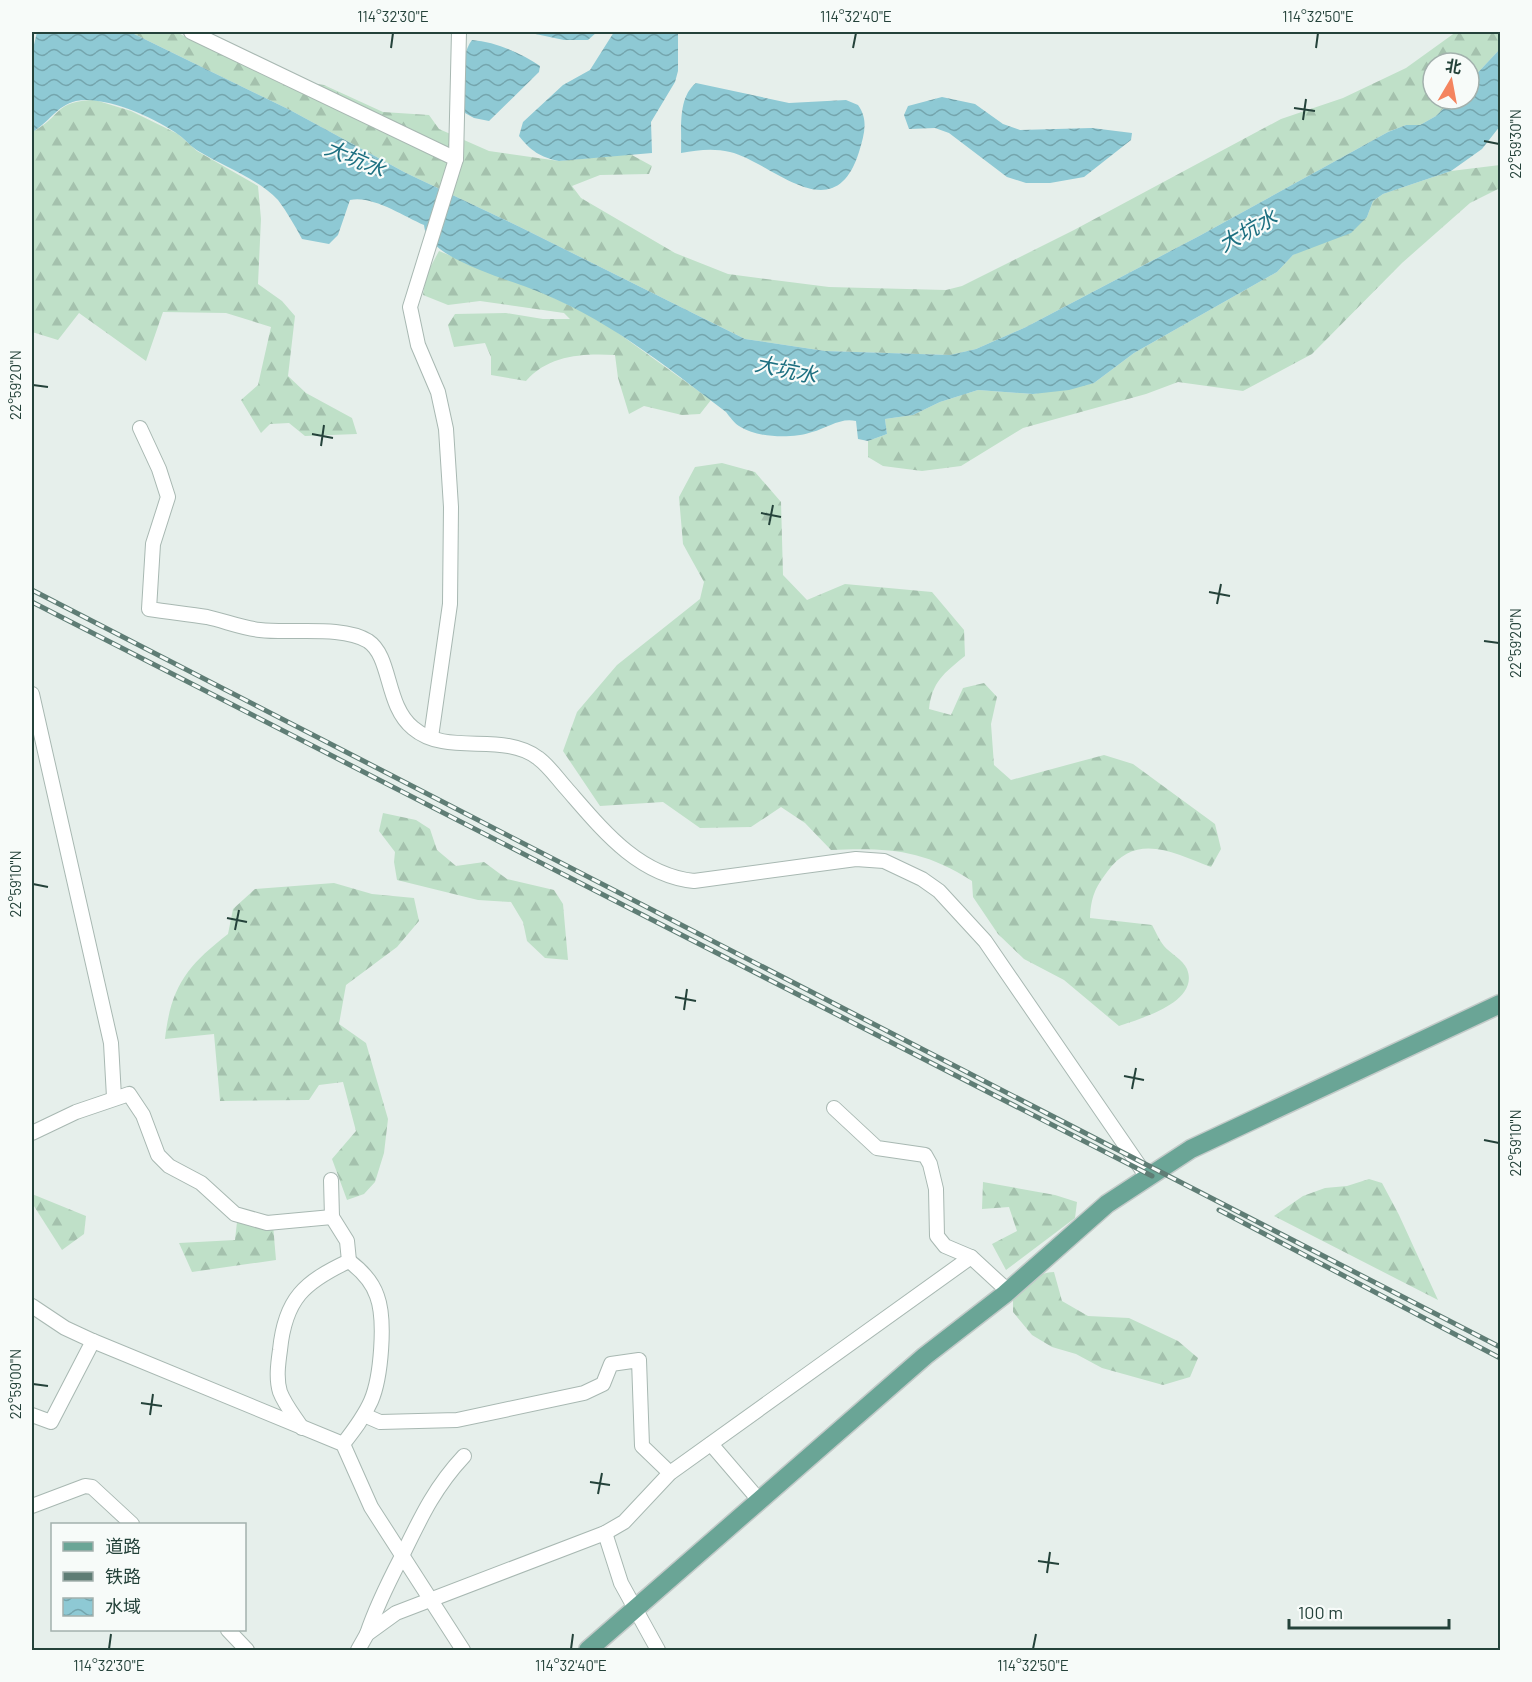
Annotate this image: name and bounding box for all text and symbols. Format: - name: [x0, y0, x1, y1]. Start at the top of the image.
- text: 114°32'30"E: [357, 7, 429, 25]
- text: 114°32'40"E: [820, 7, 892, 25]
- text: 114°32'50"E: [1282, 7, 1354, 25]
- north arrow: [1421, 51, 1481, 111]
- text: 北: [1444, 55, 1463, 76]
- text: 22°59'30"N: [1506, 109, 1524, 179]
- water label: 大坑水: [322, 134, 390, 182]
- water label: 大坑水: [1214, 203, 1282, 256]
- text: 22°59'20"N: [6, 350, 24, 420]
- water label: 大坑水: [753, 350, 821, 388]
- text: 22°59'20"N: [1506, 608, 1524, 678]
- text: 22°59'10"N: [6, 850, 24, 918]
- text: 22°59'10"N: [1506, 1109, 1524, 1177]
- text: 22°59'00"N: [6, 1349, 24, 1419]
- legend: [51, 1523, 246, 1631]
- text: 道路: [105, 1535, 141, 1557]
- text: 铁路: [105, 1565, 141, 1587]
- scale bar: [1289, 1592, 1450, 1630]
- text: 水域: [105, 1595, 141, 1617]
- text: 100 m: [1298, 1601, 1343, 1623]
- text: 114°32'30"E: [73, 1656, 145, 1674]
- text: 114°32'40"E: [535, 1656, 607, 1674]
- text: 114°32'50"E: [997, 1656, 1069, 1674]

